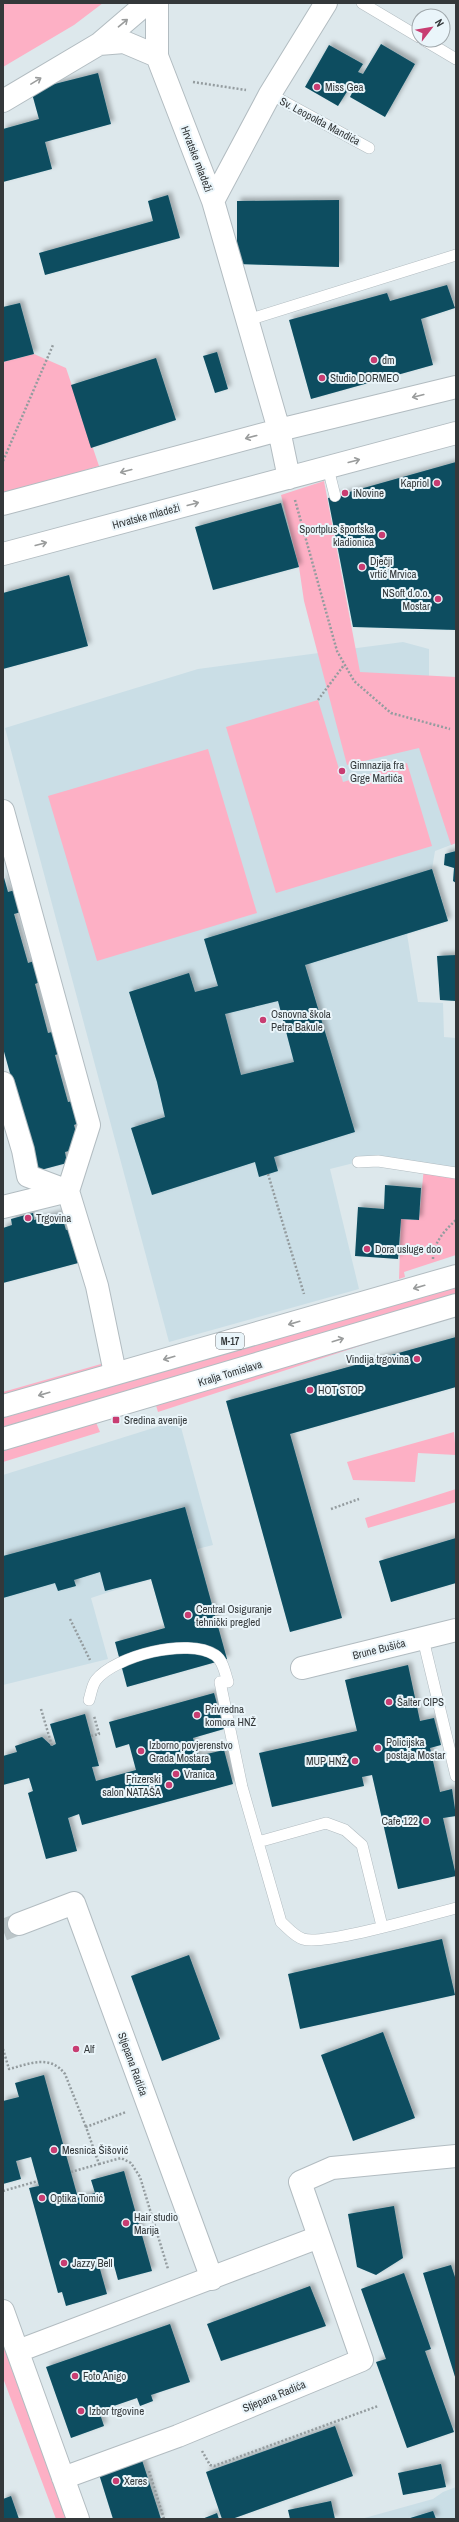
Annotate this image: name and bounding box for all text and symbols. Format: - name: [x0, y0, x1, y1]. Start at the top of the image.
- north arrow: [411, 8, 451, 48]
- text: N: [432, 16, 447, 29]
- one-way arrow: [118, 19, 129, 28]
- one-way arrow: [30, 77, 42, 85]
- place label: Miss Gea: [325, 80, 364, 94]
- marker: Miss Gea: [312, 82, 322, 92]
- street label: Sv. Leopolda Mandića: [277, 94, 363, 148]
- street label: Hrvatske mladeži: [178, 124, 216, 194]
- place label: dm: [382, 353, 395, 367]
- marker: dm: [369, 355, 379, 365]
- place label: Studio DORMEO: [330, 371, 399, 385]
- marker: Studio DORMEO: [317, 373, 327, 383]
- one-way arrow: [412, 393, 425, 400]
- one-way arrow: [245, 434, 258, 441]
- one-way arrow: [347, 456, 360, 464]
- one-way arrow: [119, 468, 132, 475]
- place label: Kapriol: [400, 476, 429, 490]
- marker: Kapriol: [432, 478, 442, 488]
- place label: iNovine: [353, 486, 384, 500]
- marker: iNovine: [340, 488, 350, 498]
- one-way arrow: [187, 499, 200, 507]
- street label: Hrvatske mladeži: [111, 500, 181, 532]
- place label: Sportplus športska kladionica: [299, 522, 374, 549]
- marker: Sportplus športska kladionica: [377, 530, 387, 540]
- one-way arrow: [34, 540, 47, 547]
- place label: Dječji vrtić Mrvica: [370, 554, 417, 581]
- marker: Dječji vrtić Mrvica: [357, 562, 367, 572]
- place label: NSoft d.o.o. Mostar: [382, 586, 430, 613]
- marker: NSoft d.o.o. Mostar: [433, 594, 443, 604]
- place label: Gimnazija fra Grge Martića: [350, 758, 404, 785]
- marker: Gimnazija fra Grge Martića: [337, 766, 347, 776]
- place label: Osnovna škola Petra Bakule: [271, 1007, 331, 1034]
- marker: Osnovna škola Petra Bakule: [258, 1015, 268, 1025]
- place label: Trgovina: [36, 1211, 71, 1225]
- marker: Trgovina: [23, 1213, 33, 1223]
- place label: Dora usluge doo: [375, 1242, 441, 1256]
- marker: Dora usluge doo: [362, 1244, 372, 1254]
- one-way arrow: [412, 1284, 425, 1291]
- one-way arrow: [287, 1319, 300, 1327]
- road number: M-17: [216, 1333, 244, 1349]
- one-way arrow: [331, 1336, 344, 1343]
- place label: Vindija trgovina: [346, 1352, 409, 1366]
- marker: Vindija trgovina: [412, 1354, 422, 1364]
- one-way arrow: [162, 1355, 175, 1362]
- street label: Kralja Tomislava: [196, 1357, 264, 1389]
- place label: HOT STOP: [318, 1383, 364, 1397]
- marker: HOT STOP: [305, 1385, 315, 1395]
- one-way arrow: [37, 1391, 50, 1398]
- place label: Sredina avenije: [124, 1413, 187, 1427]
- marker: Sredina avenije: [111, 1415, 121, 1425]
- place label: Central Osiguranje tehnički pregled: [196, 1602, 272, 1629]
- marker: Central Osiguranje tehnički pregled: [183, 1610, 193, 1620]
- street label: Brune Bušića: [351, 1636, 407, 1662]
- place label: Šalter CIPS: [397, 1695, 444, 1709]
- marker: Šalter CIPS: [384, 1697, 394, 1707]
- place label: Privredna komora HNŽ: [205, 1702, 257, 1729]
- marker: Privredna komora HNŽ: [192, 1710, 202, 1720]
- place label: Policijska postaja Mostar: [386, 1735, 445, 1762]
- place label: Izborno povjerenstvo Grada Mostara: [149, 1738, 233, 1765]
- marker: Policijska postaja Mostar: [373, 1743, 383, 1753]
- marker: Izborno povjerenstvo Grada Mostara: [136, 1746, 146, 1756]
- place label: MUP HNŽ: [306, 1754, 347, 1768]
- marker: MUP HNŽ: [350, 1756, 360, 1766]
- place label: Vranica: [184, 1767, 215, 1781]
- marker: Vranica: [171, 1769, 181, 1779]
- place label: Frizerski salon NATAŠA: [102, 1772, 162, 1799]
- marker: Frizerski salon NATAŠA: [164, 1780, 174, 1790]
- place label: Cafe 122: [381, 1814, 418, 1828]
- marker: Cafe 122: [421, 1816, 431, 1826]
- street label: Stjepana Radića: [115, 2030, 151, 2098]
- place label: Alf: [83, 2042, 95, 2056]
- marker: Alf: [71, 2044, 81, 2054]
- place label: Mesnica Šišović: [62, 2143, 129, 2157]
- marker: Mesnica Šišović: [49, 2145, 59, 2155]
- place label: Optika Tomić: [50, 2191, 103, 2205]
- marker: Optika Tomić: [37, 2193, 47, 2203]
- place label: Hair studio Marija: [134, 2210, 178, 2237]
- marker: Hair studio Marija: [121, 2218, 131, 2228]
- place label: Jazzy Bell: [72, 2256, 113, 2270]
- marker: Jazzy Bell: [59, 2258, 69, 2268]
- place label: Foto Anigo: [83, 2369, 126, 2383]
- marker: Foto Anigo: [70, 2371, 80, 2381]
- street label: Stjepana Radića: [240, 2377, 308, 2415]
- place label: Izbor trgovine: [89, 2404, 144, 2418]
- marker: Izbor trgovine: [76, 2406, 86, 2416]
- place label: Xeres: [124, 2474, 148, 2488]
- marker: Xeres: [111, 2476, 121, 2486]

